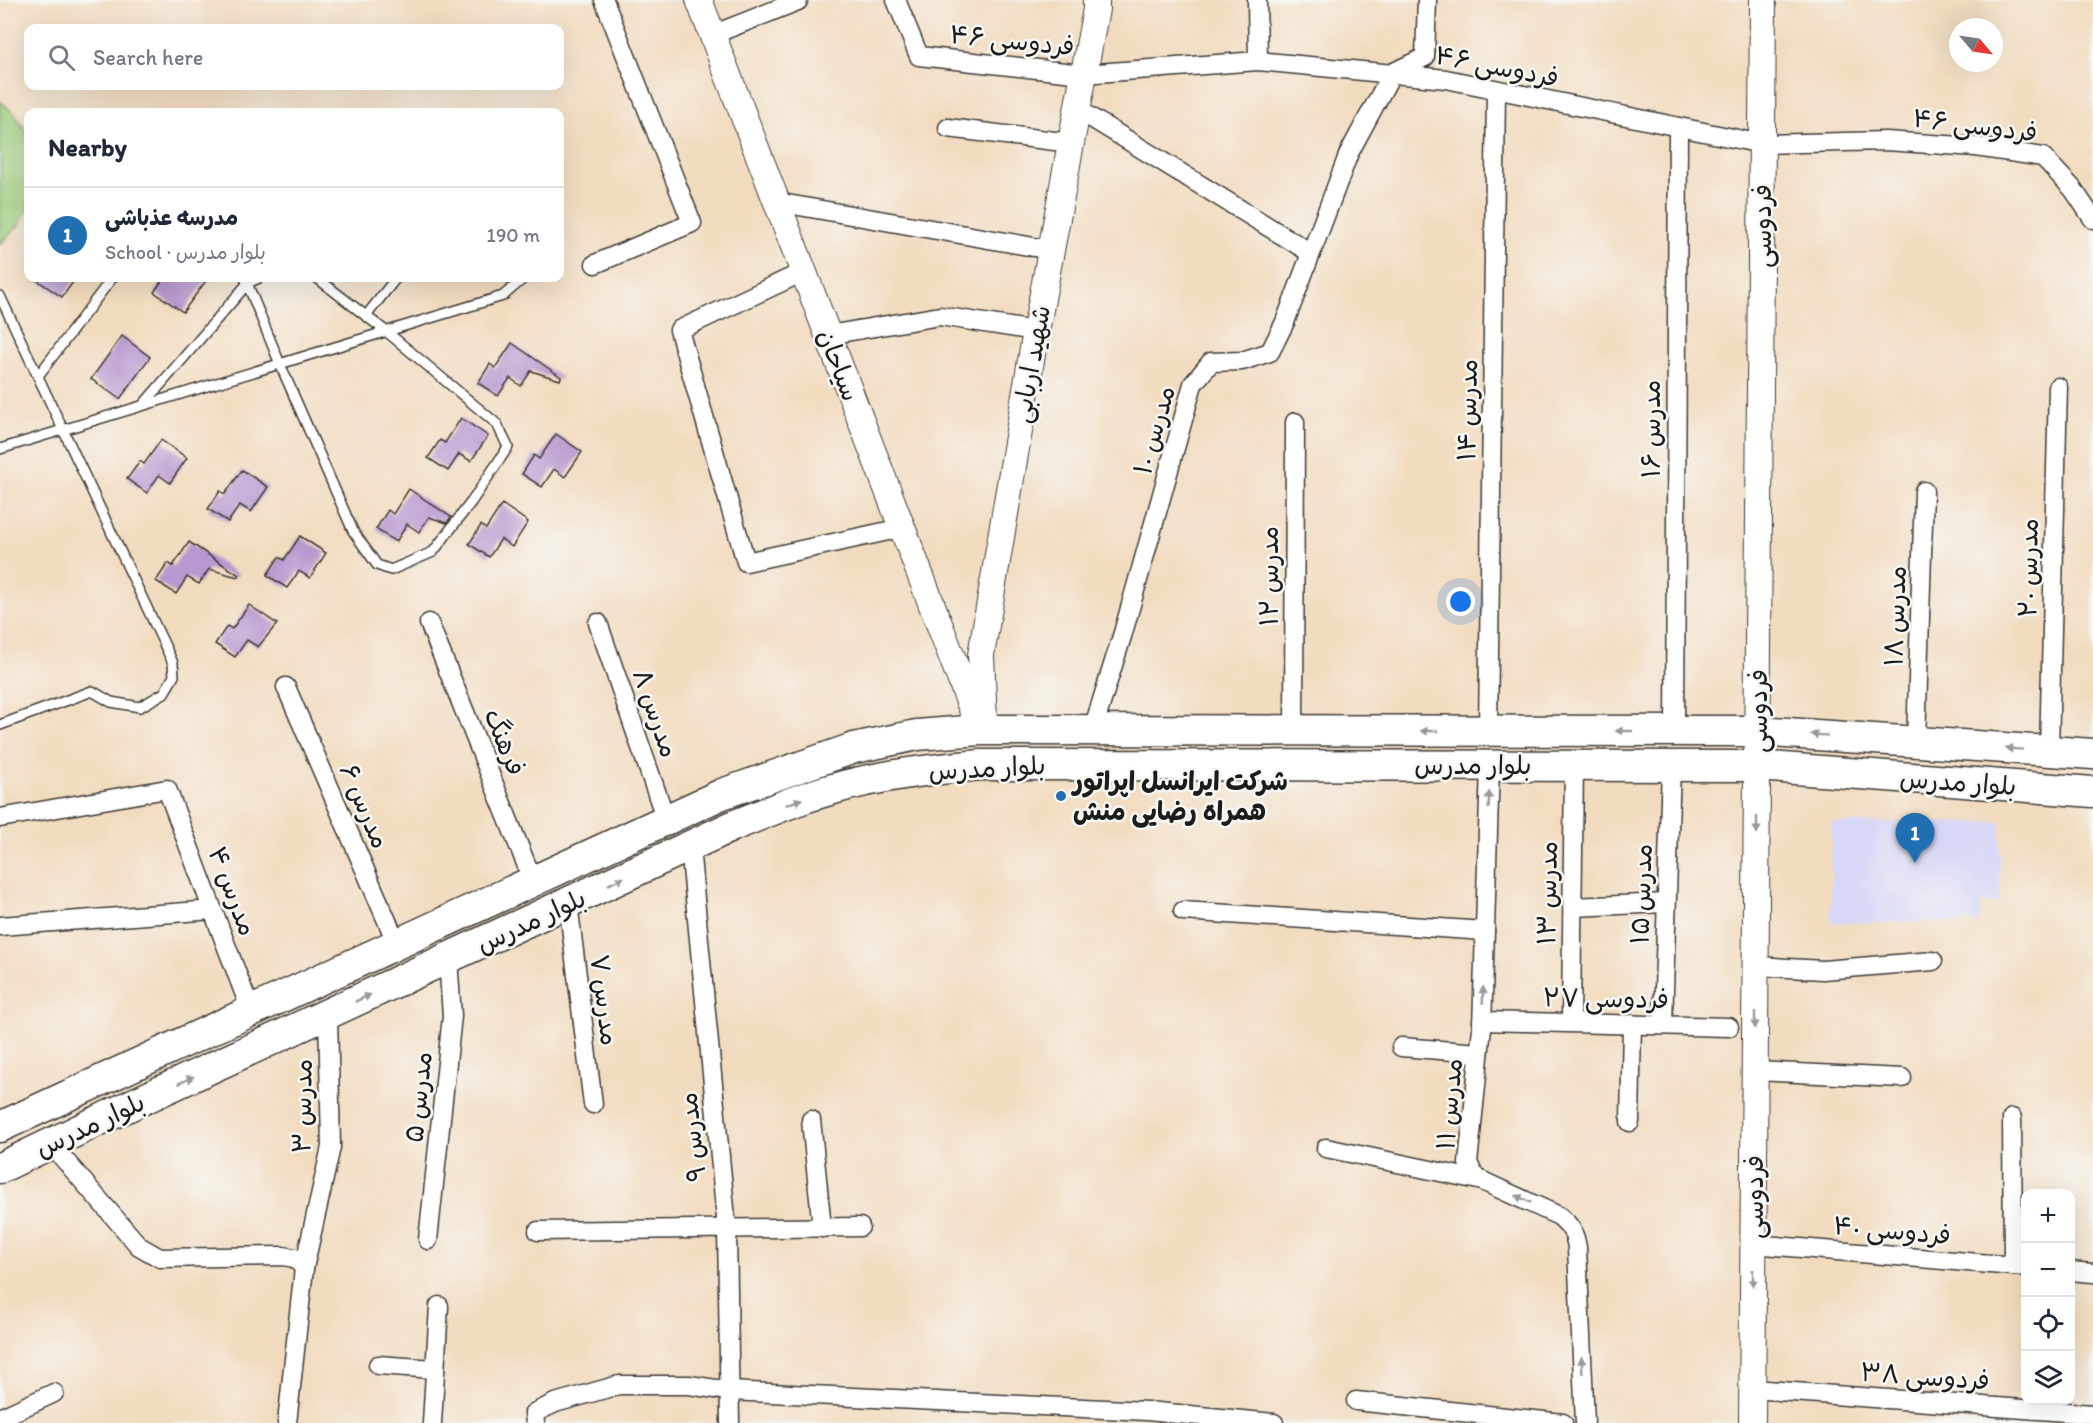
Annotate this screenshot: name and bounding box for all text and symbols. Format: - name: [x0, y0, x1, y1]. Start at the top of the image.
- street label: فردوسی ۴۶: [948, 18, 1076, 63]
- north arrow: [1949, 18, 2003, 72]
- search box: [24, 24, 564, 90]
- street label: فردوسی ۴۶: [1432, 38, 1562, 95]
- icon: search: [45, 41, 78, 74]
- text: Search here: [93, 44, 203, 71]
- street label: فردوسی ۴۶: [1911, 101, 2039, 150]
- text: Nearby: [48, 131, 127, 163]
- street label: فردوسی: [1746, 184, 1779, 268]
- text: مدرسه عذباشی: [105, 204, 238, 231]
- text: 1: [63, 223, 72, 247]
- text: 190 m: [487, 223, 540, 247]
- text: School · بلوار مدرس: [105, 240, 266, 264]
- street label: شهید اربابی: [1005, 303, 1058, 426]
- street label: سیاحان: [811, 324, 867, 406]
- street label: مدرس ۱۴: [1450, 359, 1484, 461]
- street label: مدرس ۱۶: [1635, 380, 1667, 478]
- street label: مدرس ۱۰: [1126, 382, 1182, 478]
- street label: مدرس ۲۰: [2011, 518, 2045, 618]
- street label: مدرس ۱۲: [1253, 526, 1285, 626]
- street label: مدرس ۱۸: [1877, 565, 1913, 667]
- your location: [1446, 587, 1475, 616]
- street label: مدرس ۸: [626, 664, 686, 762]
- street label: فردوسی: [1742, 669, 1775, 753]
- street label: فرهنگ: [477, 704, 533, 780]
- one-way arrow: [1420, 726, 1439, 735]
- one-way arrow: [1615, 726, 1634, 736]
- one-way arrow: [1810, 731, 1829, 740]
- one-way arrow: [2004, 744, 2023, 754]
- street label: بلوار مدرس: [928, 749, 1046, 787]
- street label: بلوار مدرس: [1414, 749, 1532, 781]
- street label: مدرس ۶: [333, 759, 397, 853]
- street label: بلوار مدرس: [1898, 762, 2018, 802]
- place label: شرکت ایرانسل اپراتور همراه رضایی منش: [1071, 765, 1288, 828]
- marker: شرکت ایرانسل اپراتور همراه رضایی منش: [1054, 789, 1068, 803]
- one-way arrow: [1484, 790, 1493, 809]
- one-way arrow: [785, 797, 803, 806]
- pin: 1: [1896, 814, 1934, 863]
- one-way arrow: [1752, 815, 1762, 834]
- street label: مدرس ۱۳: [1530, 841, 1564, 945]
- street label: مدرس ۴: [201, 842, 265, 940]
- street label: مدرس ۱۵: [1623, 843, 1659, 945]
- one-way arrow: [607, 876, 625, 885]
- street label: بلوار مدرس: [471, 882, 591, 960]
- street label: مدرس ۷: [584, 953, 626, 1047]
- street label: فردوسی ۲۷: [1543, 981, 1669, 1016]
- one-way arrow: [1478, 985, 1488, 1004]
- one-way arrow: [354, 993, 372, 1003]
- one-way arrow: [1750, 1010, 1760, 1029]
- street label: مدرس ۵: [397, 1050, 439, 1144]
- street label: مدرس ۱۱: [1429, 1057, 1469, 1151]
- street label: مدرس ۳: [285, 1058, 319, 1154]
- one-way arrow: [177, 1075, 194, 1084]
- street label: بلوار مدرس: [30, 1086, 150, 1164]
- street label: مدرس ۹: [671, 1091, 713, 1183]
- street label: فردوسی: [1738, 1155, 1771, 1239]
- map controls: [2021, 1189, 2075, 1405]
- button: +: [2021, 1189, 2075, 1243]
- one-way arrow: [1513, 1194, 1531, 1204]
- street label: فردوسی ۴۰: [1832, 1209, 1952, 1252]
- button: −: [2021, 1243, 2075, 1297]
- one-way arrow: [1748, 1268, 1758, 1287]
- button: locate: [2021, 1297, 2075, 1351]
- button: layers: [2021, 1351, 2075, 1405]
- one-way arrow: [1578, 1355, 1587, 1374]
- street label: فردوسی ۳۸: [1859, 1356, 1991, 1397]

